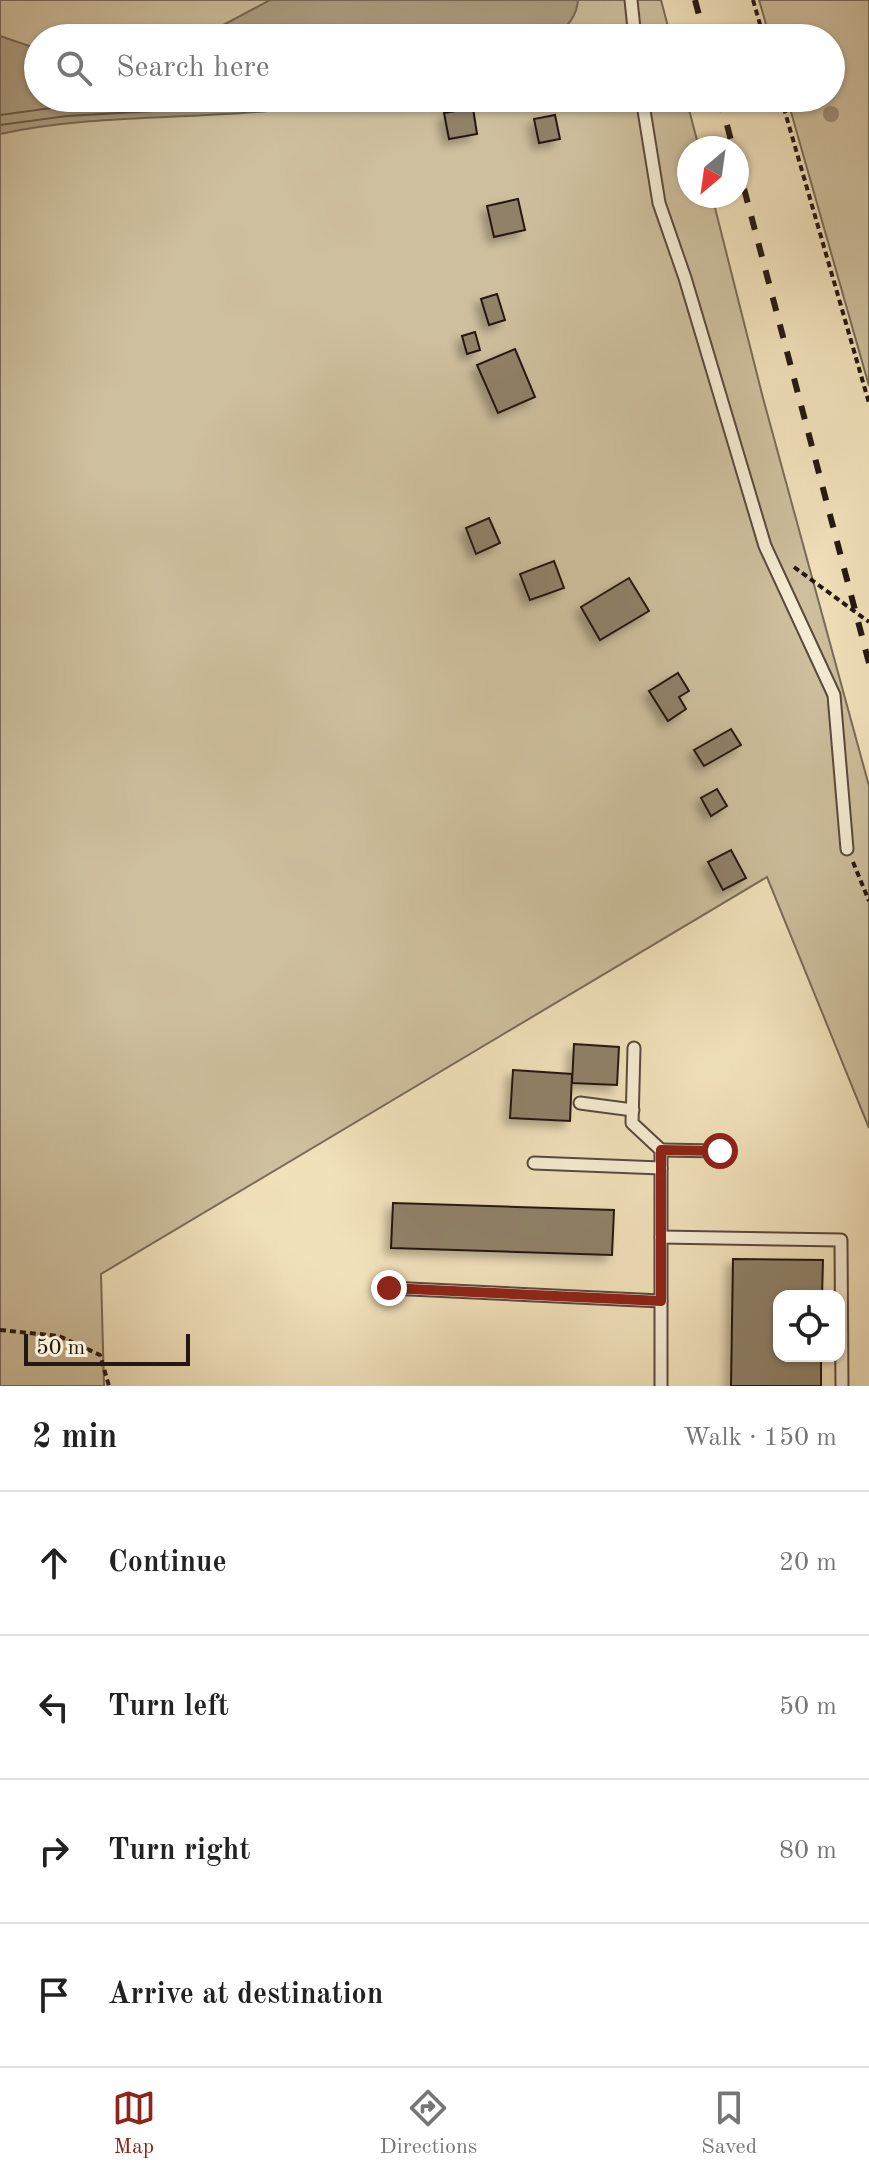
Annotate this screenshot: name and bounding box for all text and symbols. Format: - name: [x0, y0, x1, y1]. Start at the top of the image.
- search box: [24, 24, 845, 112]
- icon: search: [52, 46, 96, 90]
- text: Search here: [116, 53, 270, 83]
- north arrow: [677, 136, 749, 208]
- route start: [702, 1133, 738, 1169]
- route end: [371, 1270, 407, 1306]
- map controls: [773, 1290, 845, 1362]
- button: locate: [773, 1290, 845, 1362]
- scale bar: [24, 1330, 190, 1366]
- text: 50 m: [36, 1337, 85, 1359]
- text: 2 min: [32, 1421, 117, 1455]
- text: Walk · 150 m: [683, 1425, 837, 1451]
- icon: ahead: [32, 1541, 76, 1585]
- text: Continue: [108, 1548, 227, 1578]
- text: 20 m: [779, 1550, 837, 1576]
- icon: left: [32, 1685, 76, 1729]
- text: Turn left: [108, 1692, 229, 1722]
- text: 50 m: [779, 1694, 837, 1720]
- icon: right: [32, 1829, 76, 1873]
- text: Turn right: [108, 1836, 250, 1866]
- text: 80 m: [779, 1838, 837, 1864]
- icon: arrive: [32, 1973, 76, 2017]
- text: Arrive at destination: [108, 1980, 383, 2010]
- tab: Map: [112, 2086, 156, 2161]
- tab: Directions: [380, 2086, 477, 2161]
- tab: Saved: [701, 2086, 757, 2161]

